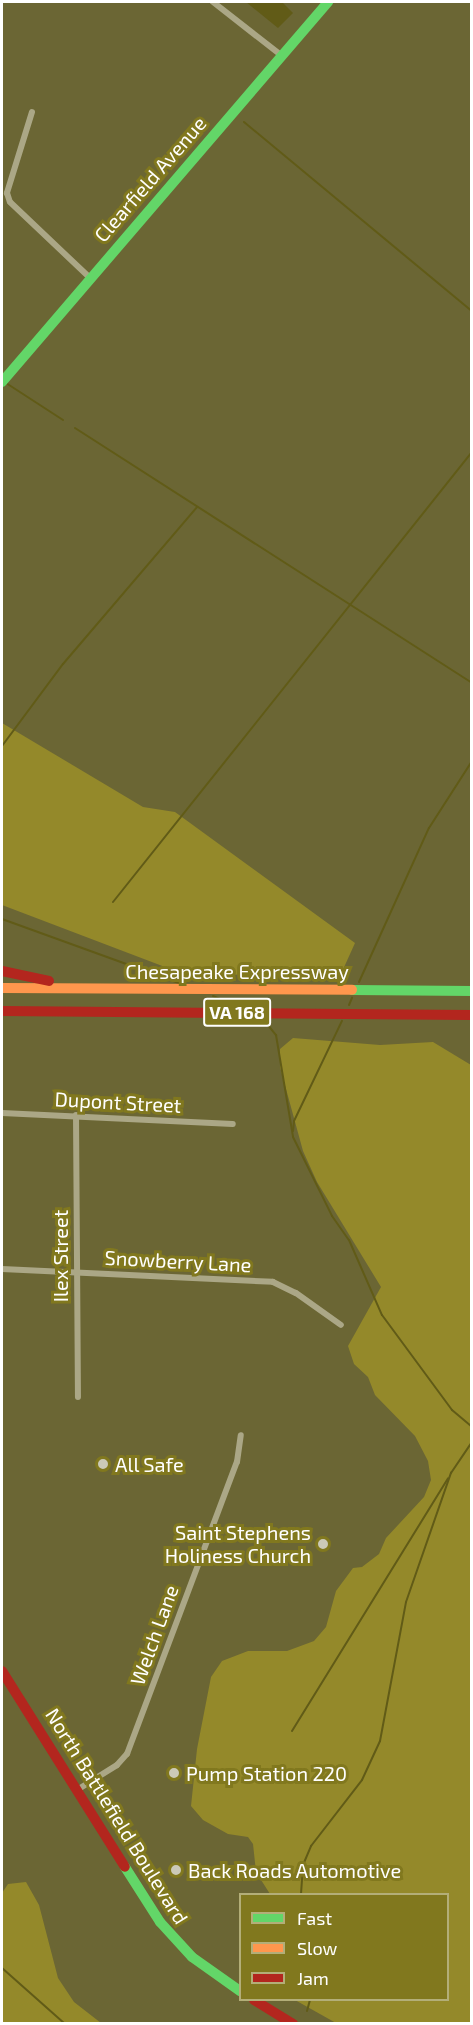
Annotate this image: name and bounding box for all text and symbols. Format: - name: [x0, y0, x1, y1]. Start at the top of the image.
- street label: Clearfield Avenue: [89, 111, 211, 247]
- street label: Chesapeake Expressway: [125, 959, 349, 983]
- road number: VA 168: [202, 997, 272, 1027]
- street label: Dupont Street: [54, 1087, 182, 1117]
- street label: Ilex Street: [48, 1210, 72, 1302]
- street label: Snowberry Lane: [104, 1245, 252, 1277]
- place label: All Safe: [115, 1452, 184, 1476]
- marker: All Safe: [96, 1457, 110, 1471]
- place label: Saint Stephens Holiness Church: [165, 1520, 311, 1567]
- marker: Saint Stephens Holiness Church: [316, 1537, 330, 1551]
- street label: Welch Lane: [125, 1582, 183, 1688]
- street label: North Battlefield Boulevard: [41, 1704, 193, 1928]
- place label: Pump Station 220: [186, 1761, 347, 1785]
- marker: Pump Station 220: [167, 1766, 181, 1780]
- place label: Back Roads Automotive: [188, 1858, 402, 1882]
- marker: Back Roads Automotive: [169, 1863, 183, 1877]
- legend: [239, 1893, 449, 2001]
- text: Fast: [297, 1907, 332, 1929]
- text: Slow: [297, 1937, 337, 1959]
- text: Jam: [297, 1967, 329, 1989]

